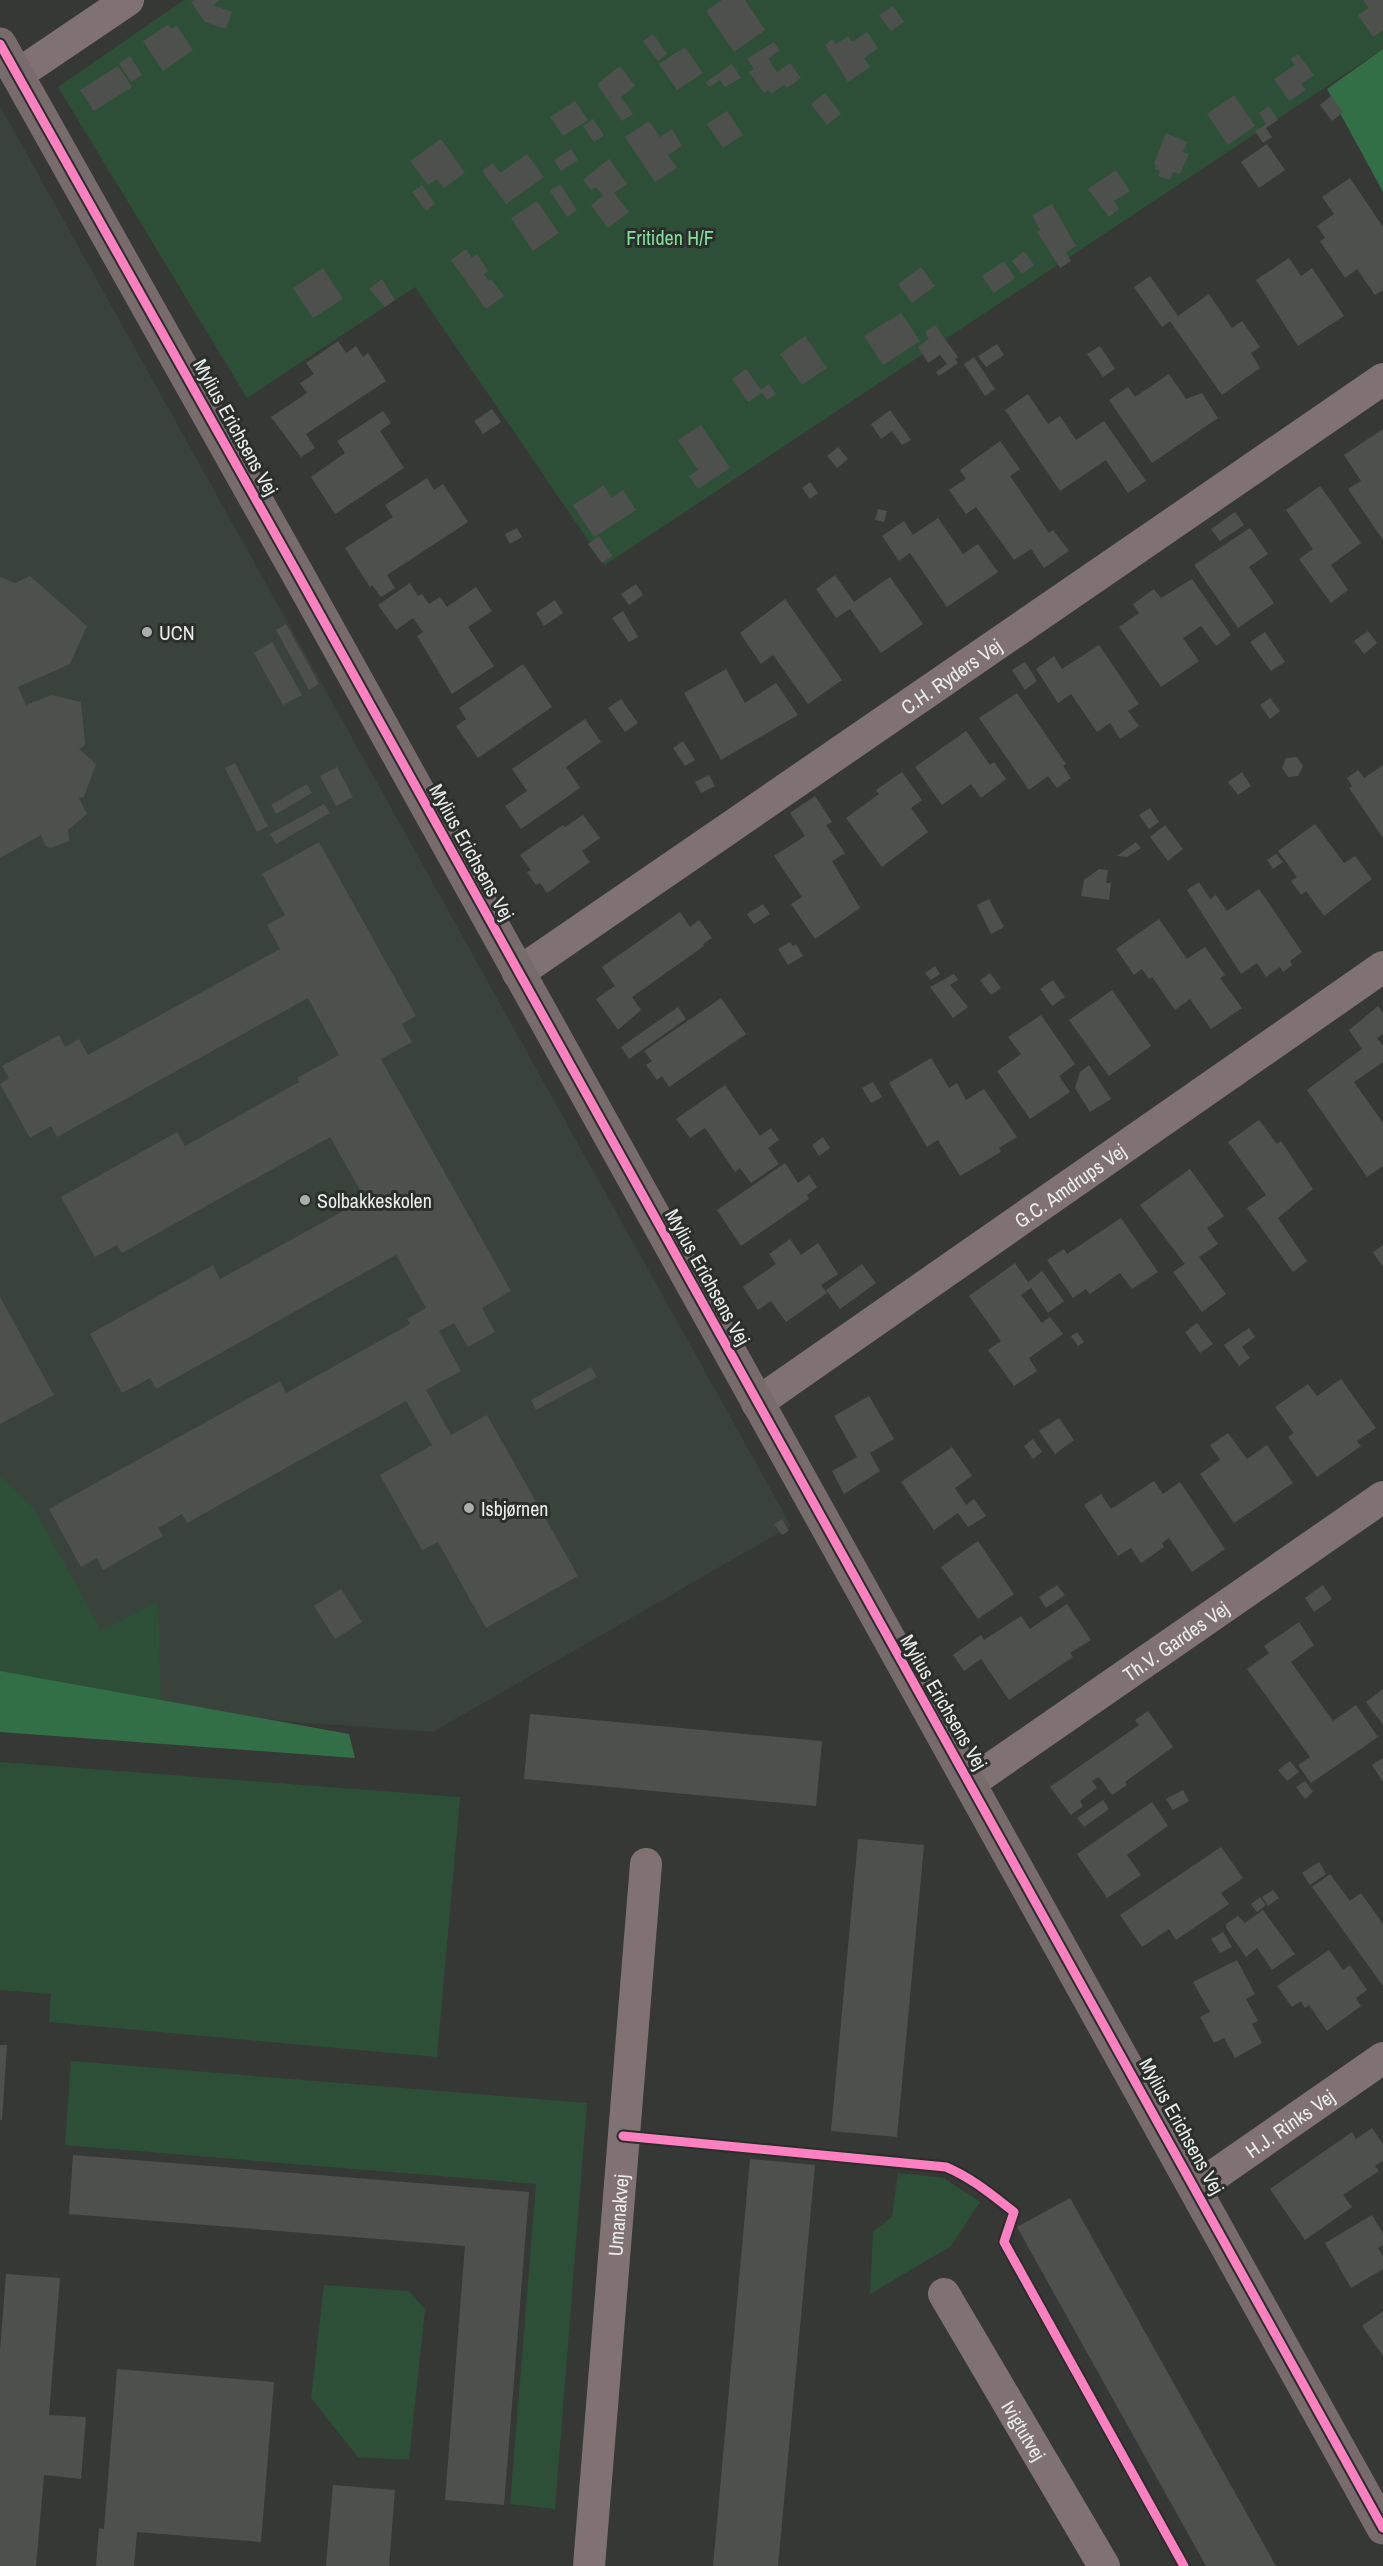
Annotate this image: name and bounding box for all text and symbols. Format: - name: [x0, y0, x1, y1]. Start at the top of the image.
- park label: Fritiden H/F: [626, 224, 714, 251]
- street label: Mylius Erichsens Vej: [187, 354, 285, 500]
- place label: UCN: [159, 619, 195, 646]
- marker: UCN: [140, 625, 154, 639]
- street label: C.H. Ryders Vej: [895, 632, 1007, 720]
- street label: Mylius Erichsens Vej: [423, 779, 521, 925]
- street label: G.C. Amdrups Vej: [1008, 1137, 1131, 1234]
- place label: Solbakkeskolen: [317, 1187, 432, 1214]
- marker: Solbakkeskolen: [298, 1193, 312, 1207]
- street label: Mylius Erichsens Vej: [659, 1204, 757, 1350]
- place label: Isbjørnen: [481, 1495, 548, 1522]
- marker: Isbjørnen: [462, 1501, 476, 1515]
- street label: Th.V. Gardes Vej: [1117, 1594, 1234, 1687]
- street label: Mylius Erichsens Vej: [894, 1629, 994, 1775]
- street label: Mylius Erichsens Vej: [1133, 2053, 1231, 2199]
- street label: H.J. Rinks Vej: [1240, 2082, 1340, 2163]
- street label: Umanakvej: [601, 2173, 634, 2257]
- street label: Ivigtutvej: [996, 2395, 1052, 2465]

